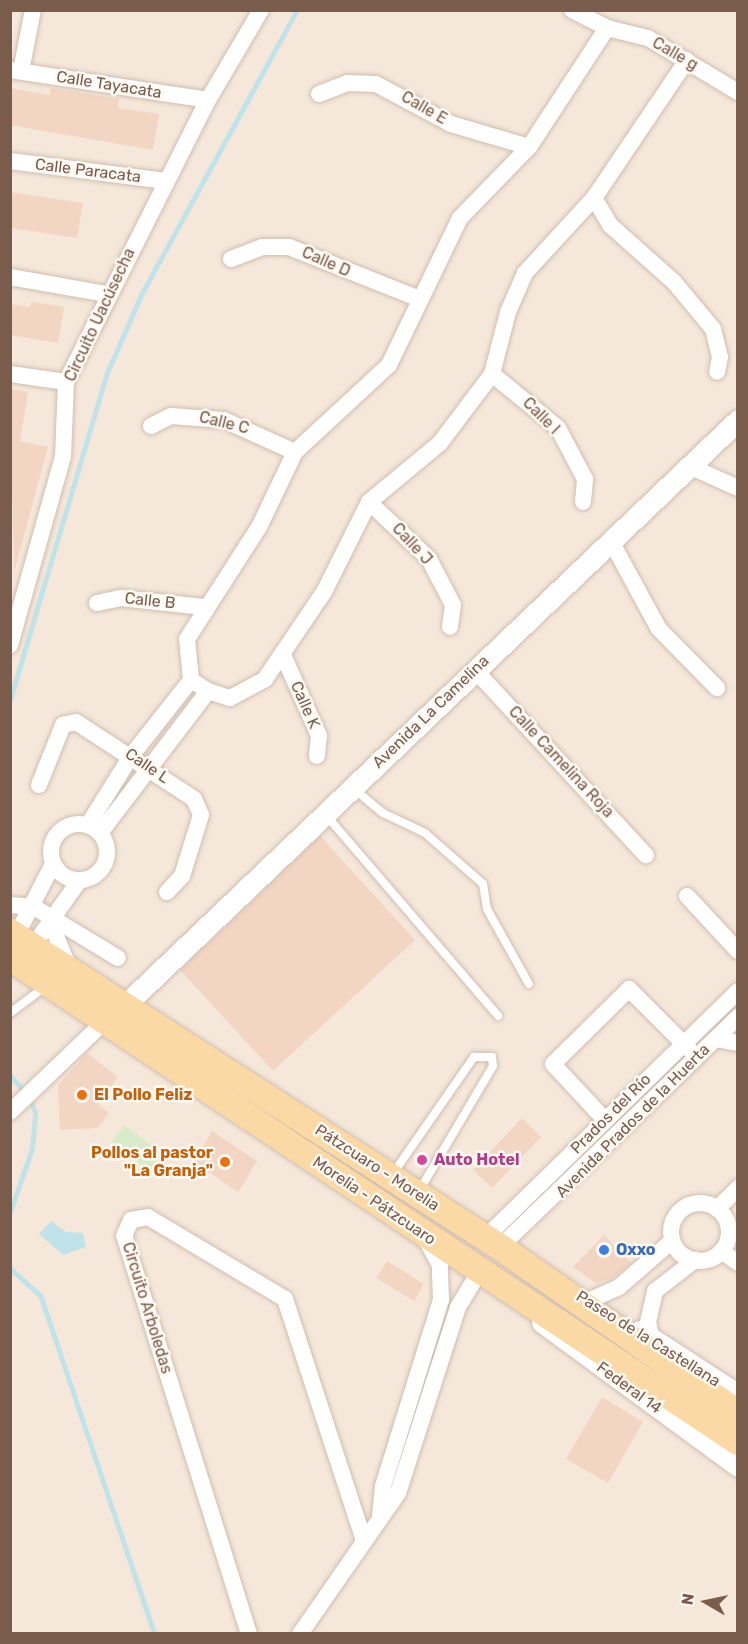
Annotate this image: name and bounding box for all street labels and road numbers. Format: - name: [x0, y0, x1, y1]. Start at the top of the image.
- street label: Calle g: [649, 33, 701, 75]
- street label: Calle Tayacata: [55, 67, 163, 103]
- street label: Calle E: [398, 87, 450, 129]
- street label: Calle Paracata: [34, 155, 142, 187]
- street label: Calle D: [299, 243, 353, 281]
- street label: Circuito Uacúsecha: [61, 245, 139, 385]
- street label: Calle I: [518, 393, 564, 439]
- street label: Calle C: [197, 408, 251, 438]
- street label: Calle J: [388, 519, 436, 569]
- street label: Calle B: [124, 589, 176, 613]
- street label: Avenida La Camelina: [369, 651, 493, 773]
- street label: Calle K: [286, 678, 324, 732]
- street label: Calle Camelina Roja: [504, 702, 618, 822]
- street label: Calle L: [121, 744, 173, 788]
- street label: Avenida Prados de la Huerta: [552, 1040, 714, 1202]
- street label: Prados del Río: [567, 1070, 655, 1158]
- street label: Pátzcuaro - Morelia: [311, 1121, 443, 1215]
- street label: Morelia - Pátzcuaro: [309, 1153, 439, 1249]
- street label: Circuito Arboledas: [118, 1240, 176, 1376]
- street label: Paseo de la Castellana: [572, 1287, 724, 1391]
- street label: Federal 14: [593, 1358, 665, 1418]

